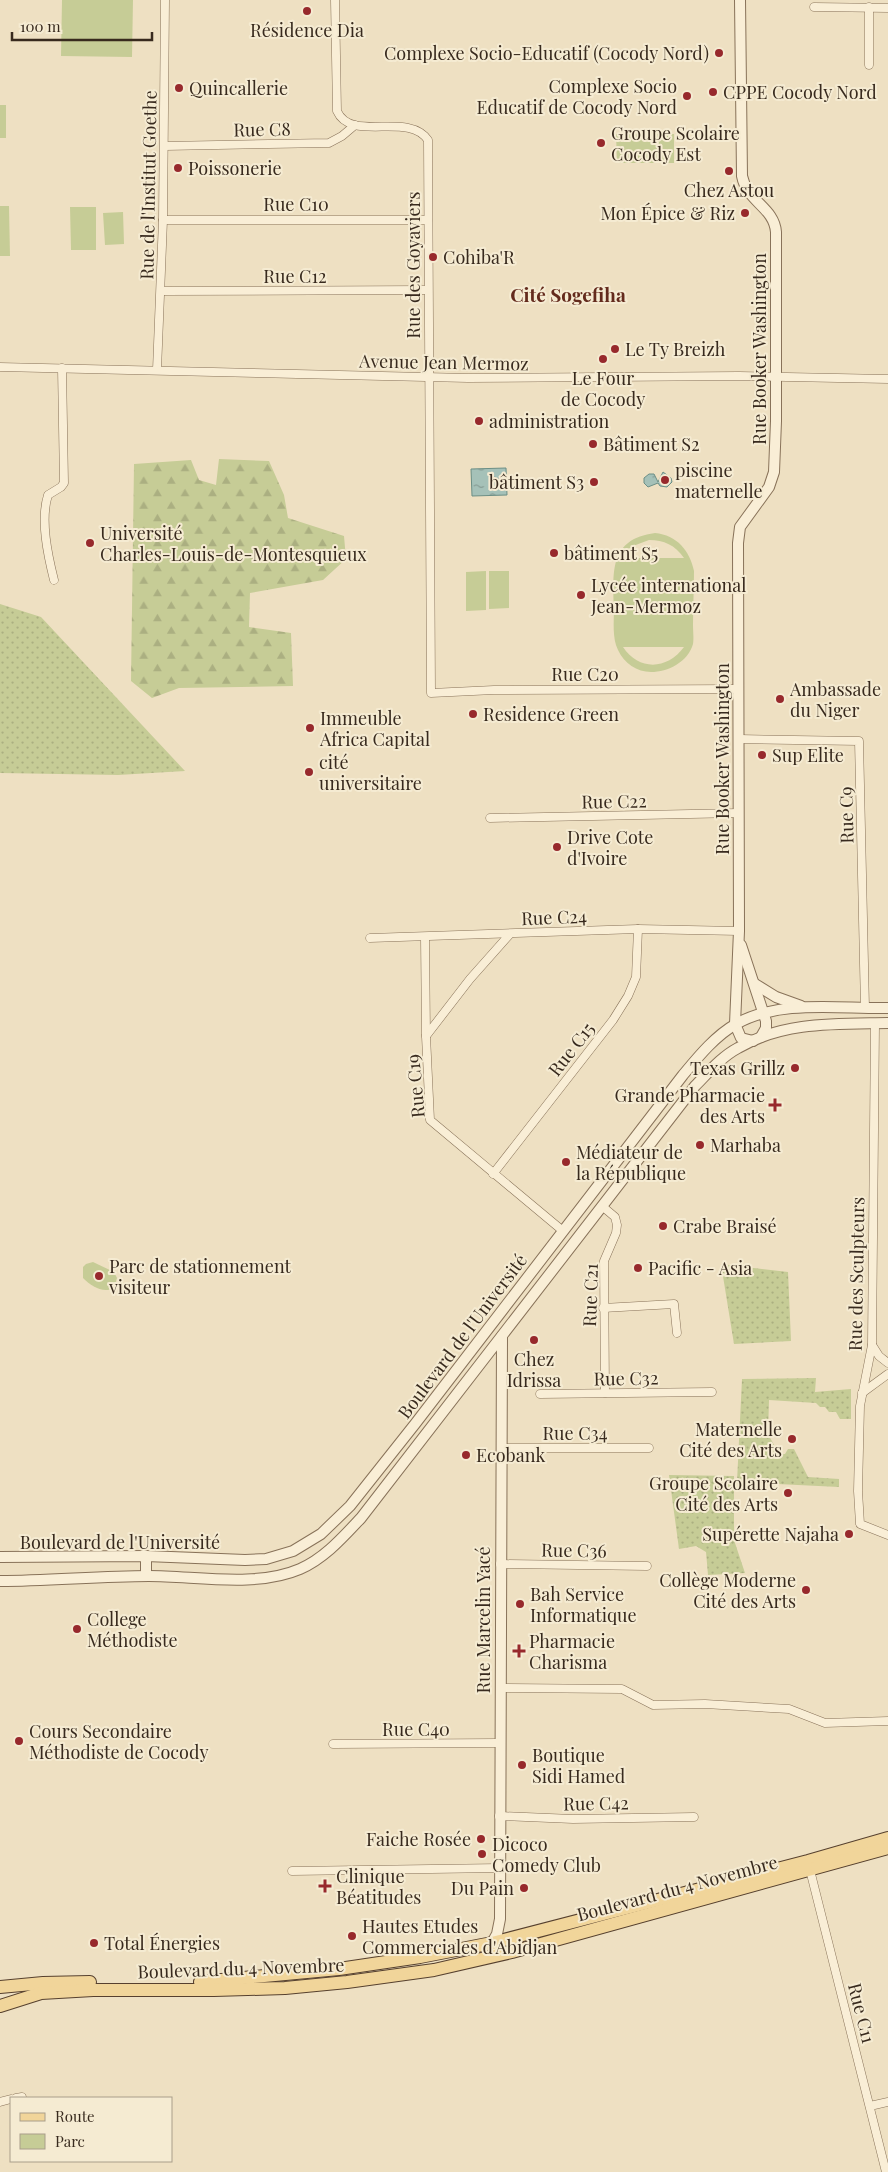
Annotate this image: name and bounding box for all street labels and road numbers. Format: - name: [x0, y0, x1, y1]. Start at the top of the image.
- street label: Rue de l'Institut Goethe: [134, 90, 162, 280]
- street label: Rue C8: [233, 117, 291, 141]
- street label: Rue des Goyaviers: [401, 191, 425, 339]
- street label: Rue C10: [263, 192, 329, 216]
- street label: Rue Booker Washington: [747, 253, 771, 445]
- street label: Rue C12: [263, 264, 327, 288]
- street label: Avenue Jean Mermoz: [358, 349, 529, 375]
- street label: Rue C20: [551, 662, 619, 686]
- street label: Rue Booker Washington: [710, 663, 734, 855]
- street label: Rue C9: [834, 786, 858, 844]
- street label: Rue C22: [581, 788, 647, 814]
- street label: Rue C24: [521, 904, 587, 930]
- street label: Rue C15: [542, 1017, 600, 1081]
- street label: Rue C19: [400, 1053, 430, 1119]
- street label: Rue des Sculpteurs: [843, 1197, 869, 1351]
- street label: Boulevard de l'Université: [392, 1249, 532, 1423]
- street label: Rue C21: [577, 1263, 603, 1327]
- street label: Rue C32: [593, 1365, 659, 1391]
- street label: Rue C34: [542, 1421, 608, 1445]
- street label: Boulevard de l'Université: [20, 1530, 220, 1554]
- street label: Rue C36: [541, 1537, 607, 1563]
- street label: Rue Marcelin Yacé: [471, 1546, 495, 1694]
- street label: Rue C40: [382, 1717, 450, 1741]
- street label: Rue C42: [563, 1790, 629, 1816]
- street label: Boulevard du 4 Novembre: [574, 1850, 780, 1926]
- street label: Boulevard du 4 Novembre: [137, 1952, 345, 1984]
- street label: Rue C11: [843, 1980, 881, 2046]

